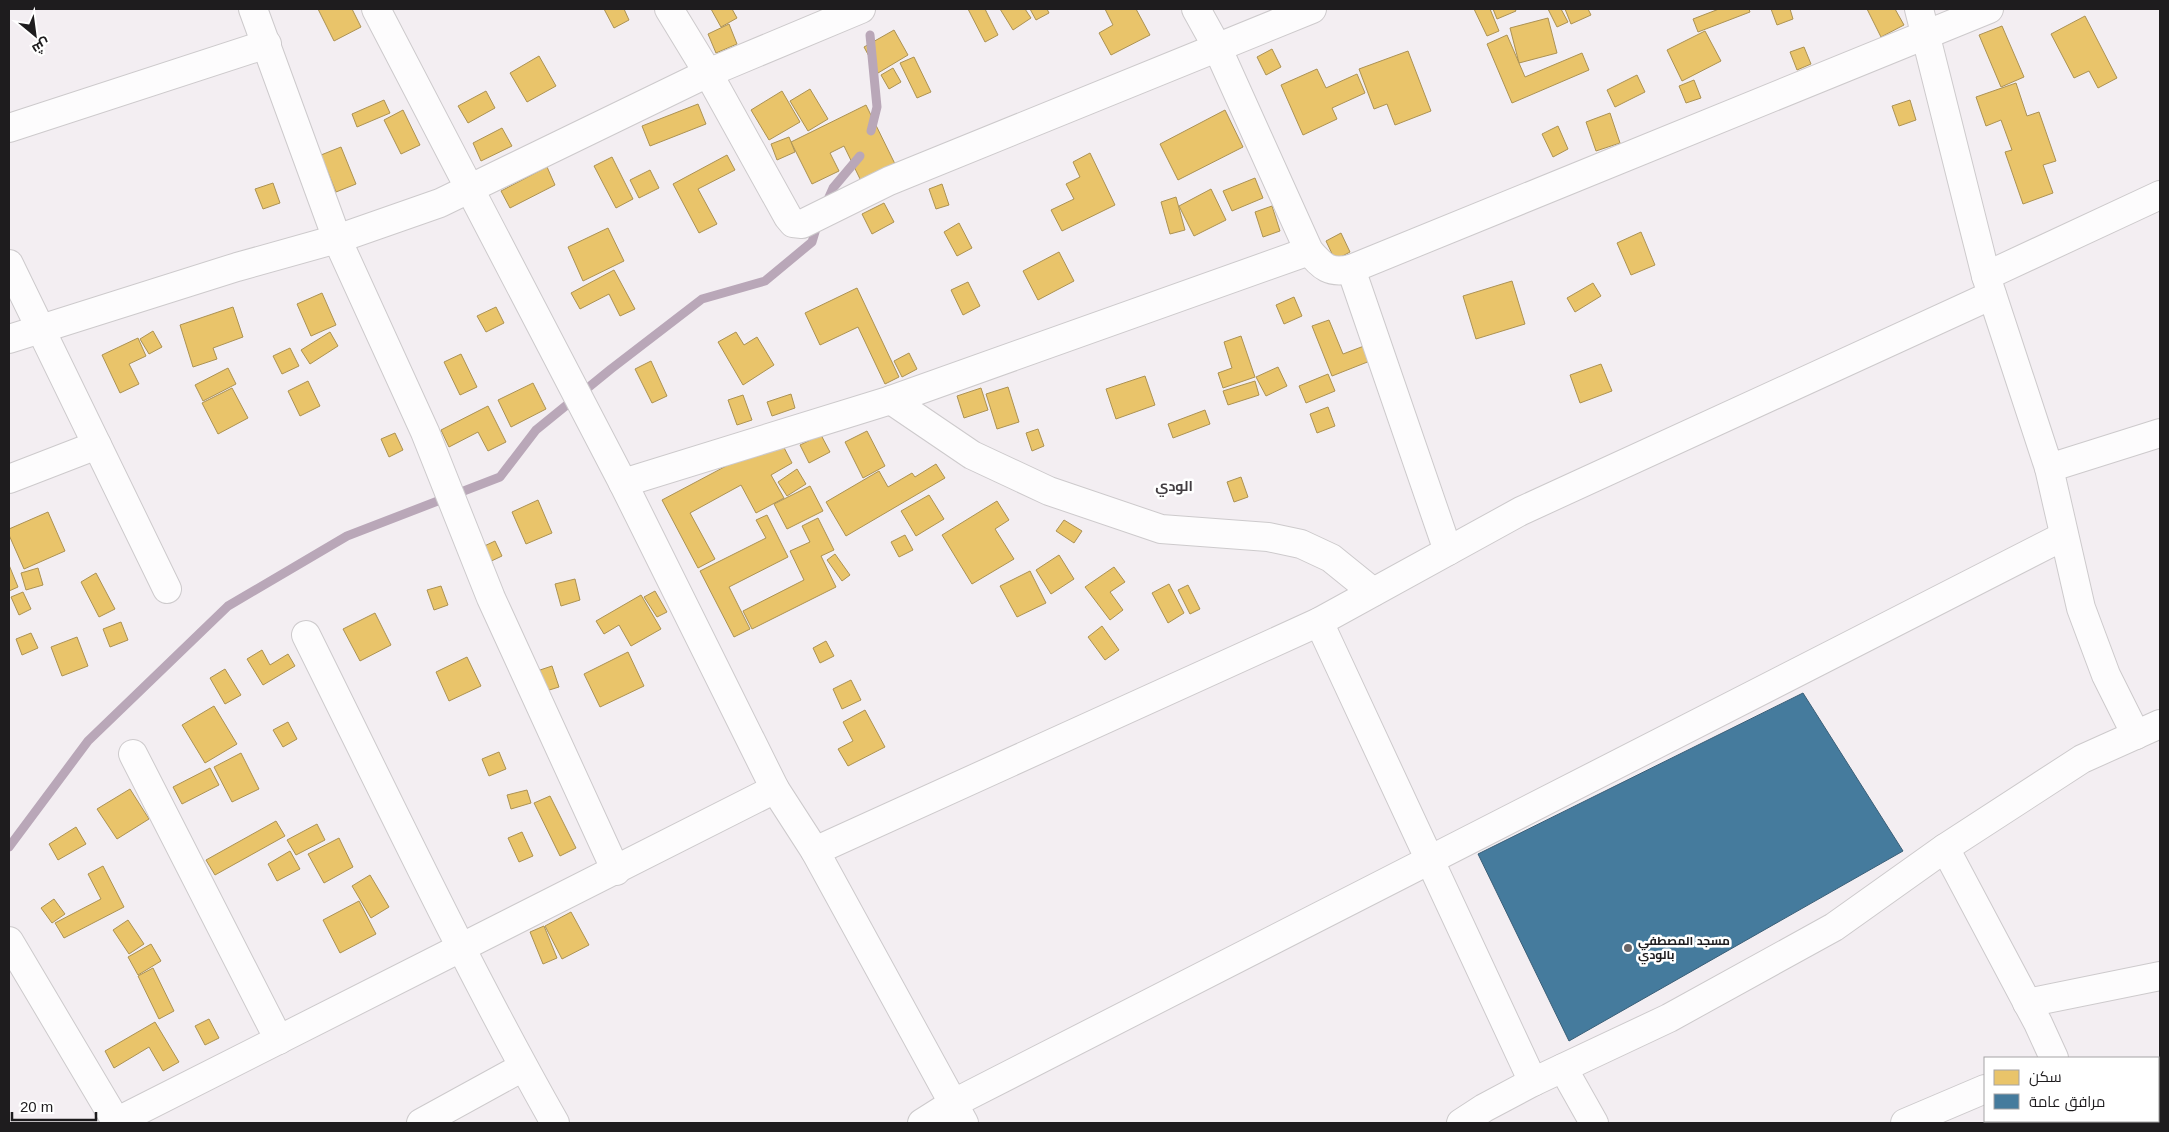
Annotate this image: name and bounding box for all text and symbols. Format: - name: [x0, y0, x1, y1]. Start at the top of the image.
- north arrow: [10, 10, 60, 60]
- text: ش: [29, 34, 53, 58]
- district label: الودي: [1155, 478, 1193, 497]
- place label: مسجد المصطفي بالودي: [1638, 934, 1730, 965]
- marker: مسجد المصطفي بالودي: [1622, 942, 1634, 954]
- legend: [1984, 1057, 2159, 1122]
- text: سكن: [2029, 1068, 2062, 1087]
- scale bar: [12, 1090, 96, 1122]
- text: مرافق عامة: [2029, 1093, 2105, 1112]
- text: 20 m: [20, 1098, 53, 1115]

